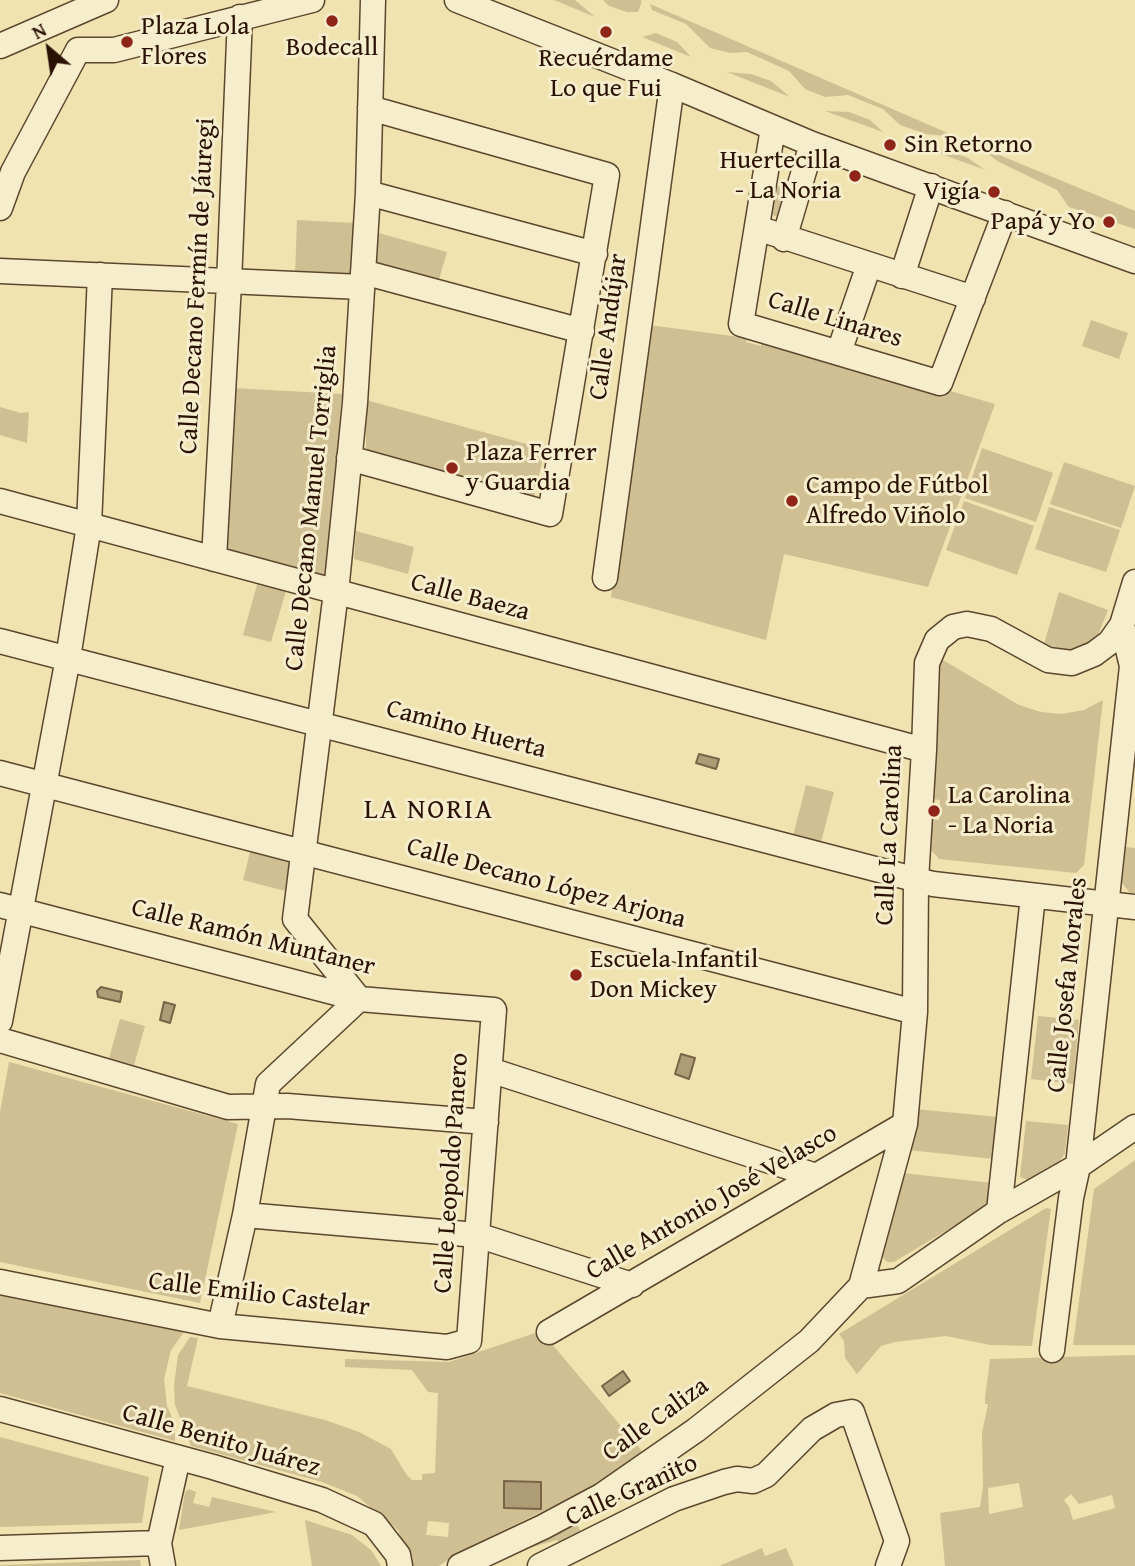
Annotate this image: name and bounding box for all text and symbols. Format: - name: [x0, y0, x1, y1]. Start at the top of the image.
- place label: Plaza Lola Flores: [141, 11, 249, 72]
- marker: Bodecall: [324, 13, 340, 29]
- north arrow: [14, 14, 84, 84]
- text: N: [26, 15, 51, 46]
- marker: Recuérdame Lo que Fui: [598, 24, 614, 40]
- place label: Bodecall: [286, 32, 378, 64]
- marker: Plaza Lola Flores: [119, 34, 135, 50]
- place label: Recuérdame Lo que Fui: [538, 43, 674, 104]
- street label: Calle Decano Fermín de Jáuregi: [174, 117, 222, 455]
- place label: Sin Retorno: [904, 129, 1033, 161]
- marker: Sin Retorno: [882, 137, 898, 153]
- place label: Huertecilla - La Noria: [720, 145, 841, 206]
- marker: Huertecilla - La Noria: [847, 168, 863, 184]
- place label: Vigía: [923, 176, 980, 208]
- marker: Vigía: [986, 184, 1002, 200]
- place label: Papá y Yo: [991, 206, 1095, 238]
- marker: Papá y Yo: [1101, 214, 1117, 230]
- street label: Calle Andújar: [583, 252, 635, 402]
- street label: Calle Linares: [764, 285, 906, 355]
- street label: Calle Decano Manuel Torriglia: [279, 344, 345, 672]
- place label: Plaza Ferrer y Guardia: [466, 437, 597, 498]
- marker: Plaza Ferrer y Guardia: [444, 460, 460, 476]
- place label: Campo de Fútbol Alfredo Viñolo: [806, 470, 988, 532]
- marker: Campo de Fútbol Alfredo Viñolo: [784, 493, 800, 509]
- street label: Calle Baeza: [407, 567, 533, 629]
- street label: Camino Huerta: [383, 694, 549, 766]
- street label: Calle La Carolina: [870, 744, 910, 926]
- place label: La Carolina - La Noria: [948, 780, 1070, 842]
- district label: LA NORIA: [365, 794, 493, 828]
- marker: La Carolina - La Noria: [926, 803, 942, 819]
- street label: Calle Decano López Arjona: [403, 832, 689, 936]
- street label: Calle Josefa Morales: [1041, 876, 1095, 1094]
- street label: Calle Ramón Muntaner: [128, 893, 378, 983]
- place label: Escuela Infantil Don Mickey: [590, 944, 758, 1006]
- marker: Escuela Infantil Don Mickey: [568, 967, 584, 983]
- street label: Calle Leopoldo Panero: [428, 1052, 476, 1294]
- street label: Calle Antonio José Velasco: [581, 1118, 843, 1288]
- street label: Calle Emilio Castelar: [147, 1266, 371, 1324]
- street label: Calle Caliza: [597, 1371, 715, 1469]
- street label: Calle Benito Juárez: [118, 1398, 324, 1484]
- street label: Calle Granito: [561, 1448, 703, 1534]

